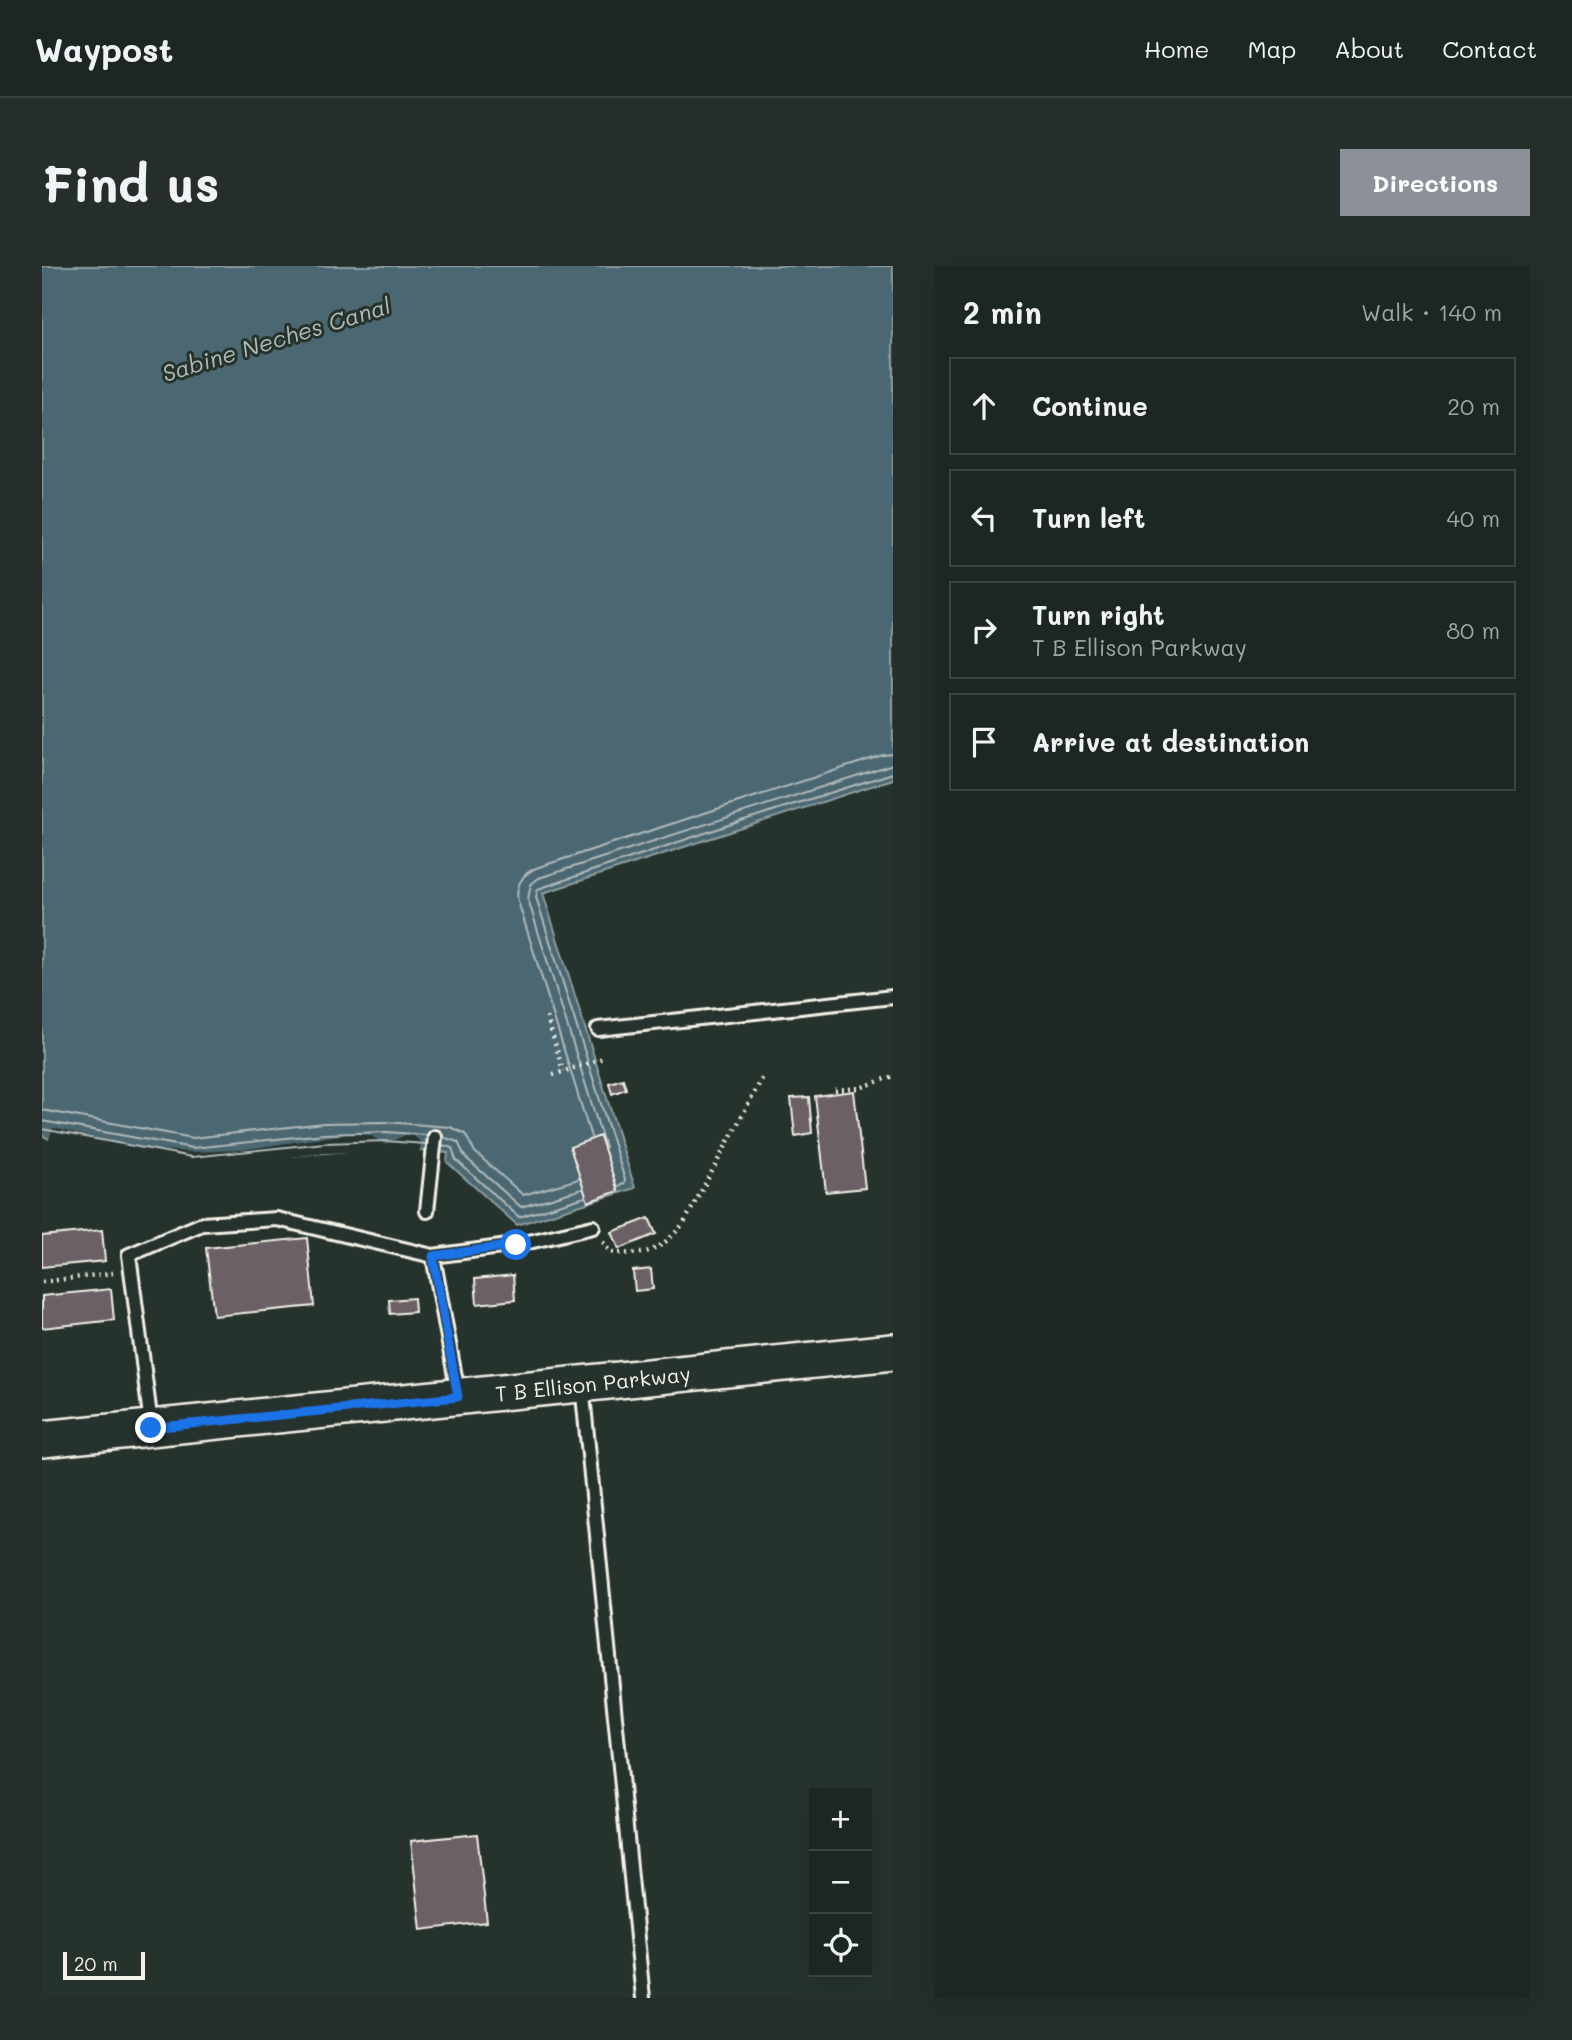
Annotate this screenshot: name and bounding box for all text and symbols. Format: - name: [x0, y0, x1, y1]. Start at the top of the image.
- text: Waypost: [35, 27, 173, 70]
- text: Home: [1144, 33, 1209, 64]
- text: Map: [1247, 33, 1296, 64]
- text: About: [1334, 33, 1404, 64]
- text: Contact: [1442, 33, 1537, 64]
- button: Directions: [1340, 149, 1530, 216]
- text: Find us: [42, 151, 220, 214]
- water label: Sabine Neches Canal: [158, 290, 394, 388]
- text: 2 min: [963, 292, 1042, 332]
- text: Walk · 140 m: [1361, 297, 1502, 327]
- icon: ahead: [965, 387, 1003, 425]
- text: Continue: [1032, 389, 1148, 423]
- text: 20 m: [1447, 391, 1500, 421]
- icon: left: [965, 499, 1003, 537]
- text: Turn left: [1032, 501, 1145, 535]
- text: 40 m: [1447, 503, 1500, 533]
- text: Turn right: [1032, 598, 1165, 632]
- icon: right: [965, 611, 1003, 649]
- text: 80 m: [1446, 615, 1500, 645]
- text: T B Ellison Parkway: [1032, 632, 1247, 662]
- icon: arrive: [965, 723, 1003, 761]
- text: Arrive at destination: [1032, 725, 1309, 759]
- route start: [500, 1229, 531, 1260]
- street label: T B Ellison Parkway: [494, 1359, 692, 1407]
- route end: [135, 1412, 166, 1443]
- map controls: [809, 1788, 872, 1977]
- button: +: [809, 1788, 872, 1851]
- button: −: [809, 1851, 872, 1914]
- button: locate: [809, 1914, 872, 1977]
- scale bar: [63, 1949, 145, 1981]
- text: 20 m: [74, 1951, 118, 1976]

